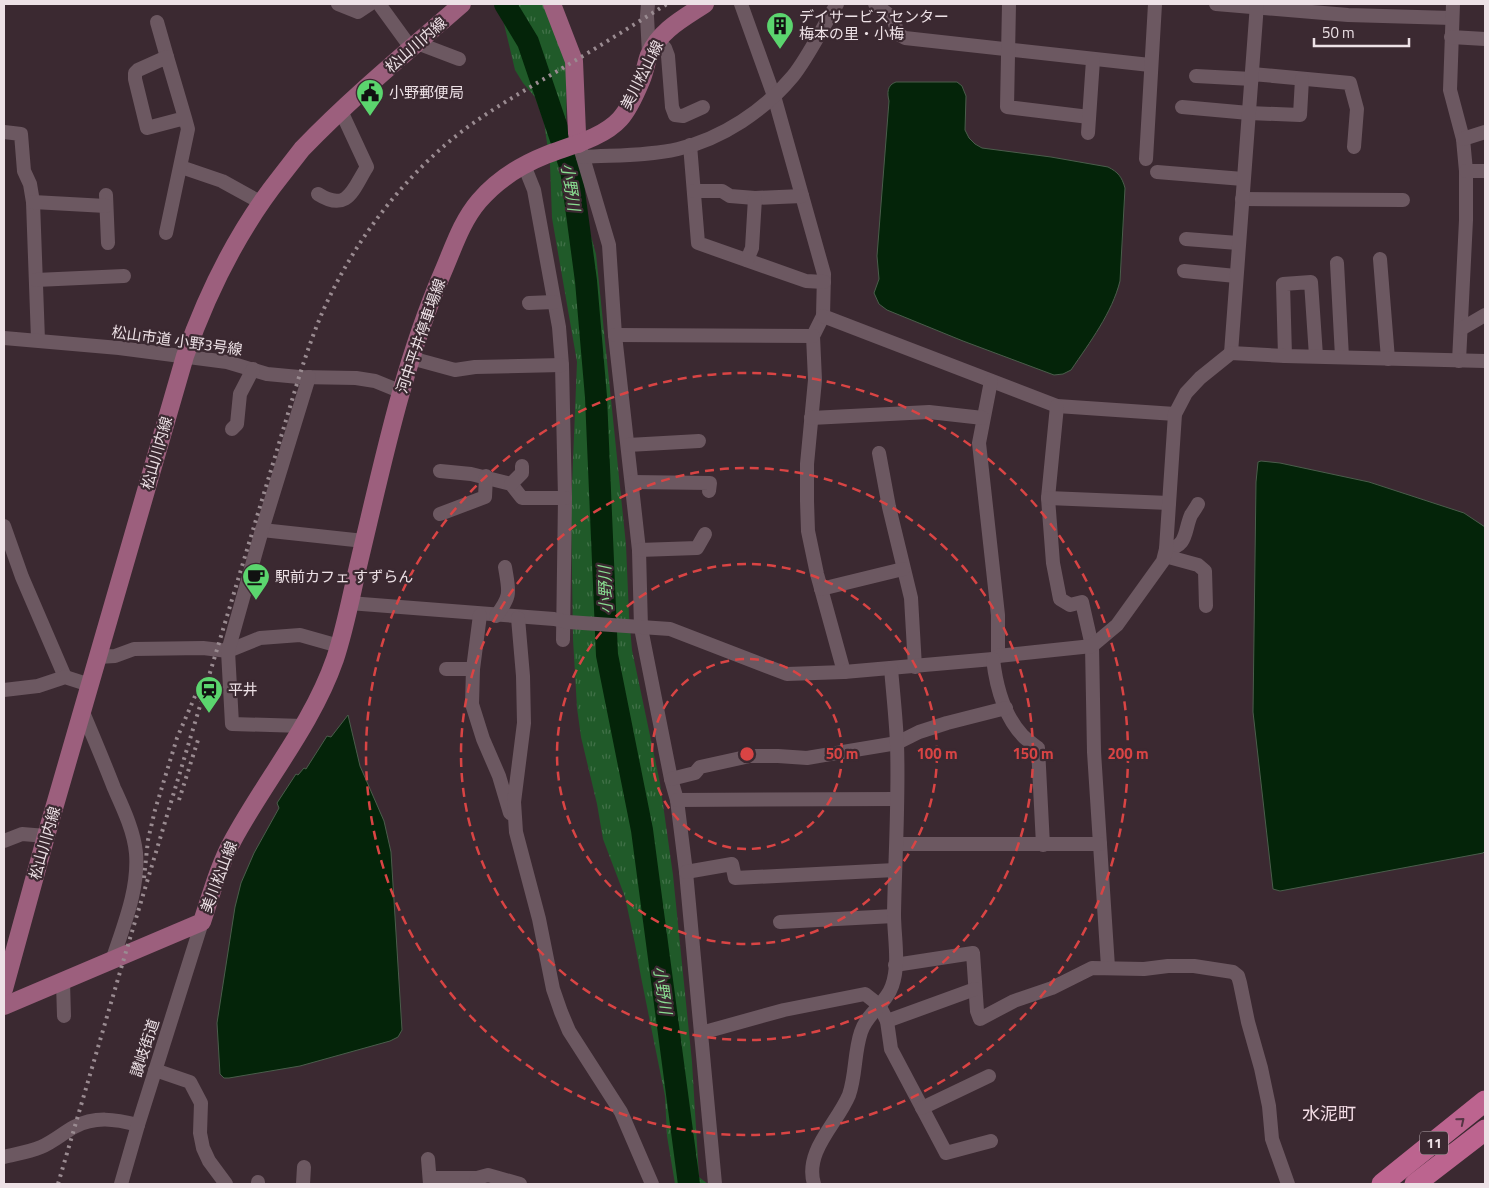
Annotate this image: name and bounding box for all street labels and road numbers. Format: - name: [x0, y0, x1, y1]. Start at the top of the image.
- street label: 松山川内線: [380, 11, 452, 78]
- street label: 美川松山線: [614, 36, 669, 113]
- street label: 河中平井停車場線: [390, 275, 451, 396]
- street label: 松山市道 小野3号線: [110, 320, 244, 361]
- street label: 松山川内線: [135, 414, 178, 492]
- street label: 松山川内線: [23, 804, 66, 882]
- street label: 美川松山線: [194, 838, 243, 916]
- street label: 讃岐街道: [124, 1016, 165, 1080]
- road number: 11: [1420, 1132, 1448, 1154]

